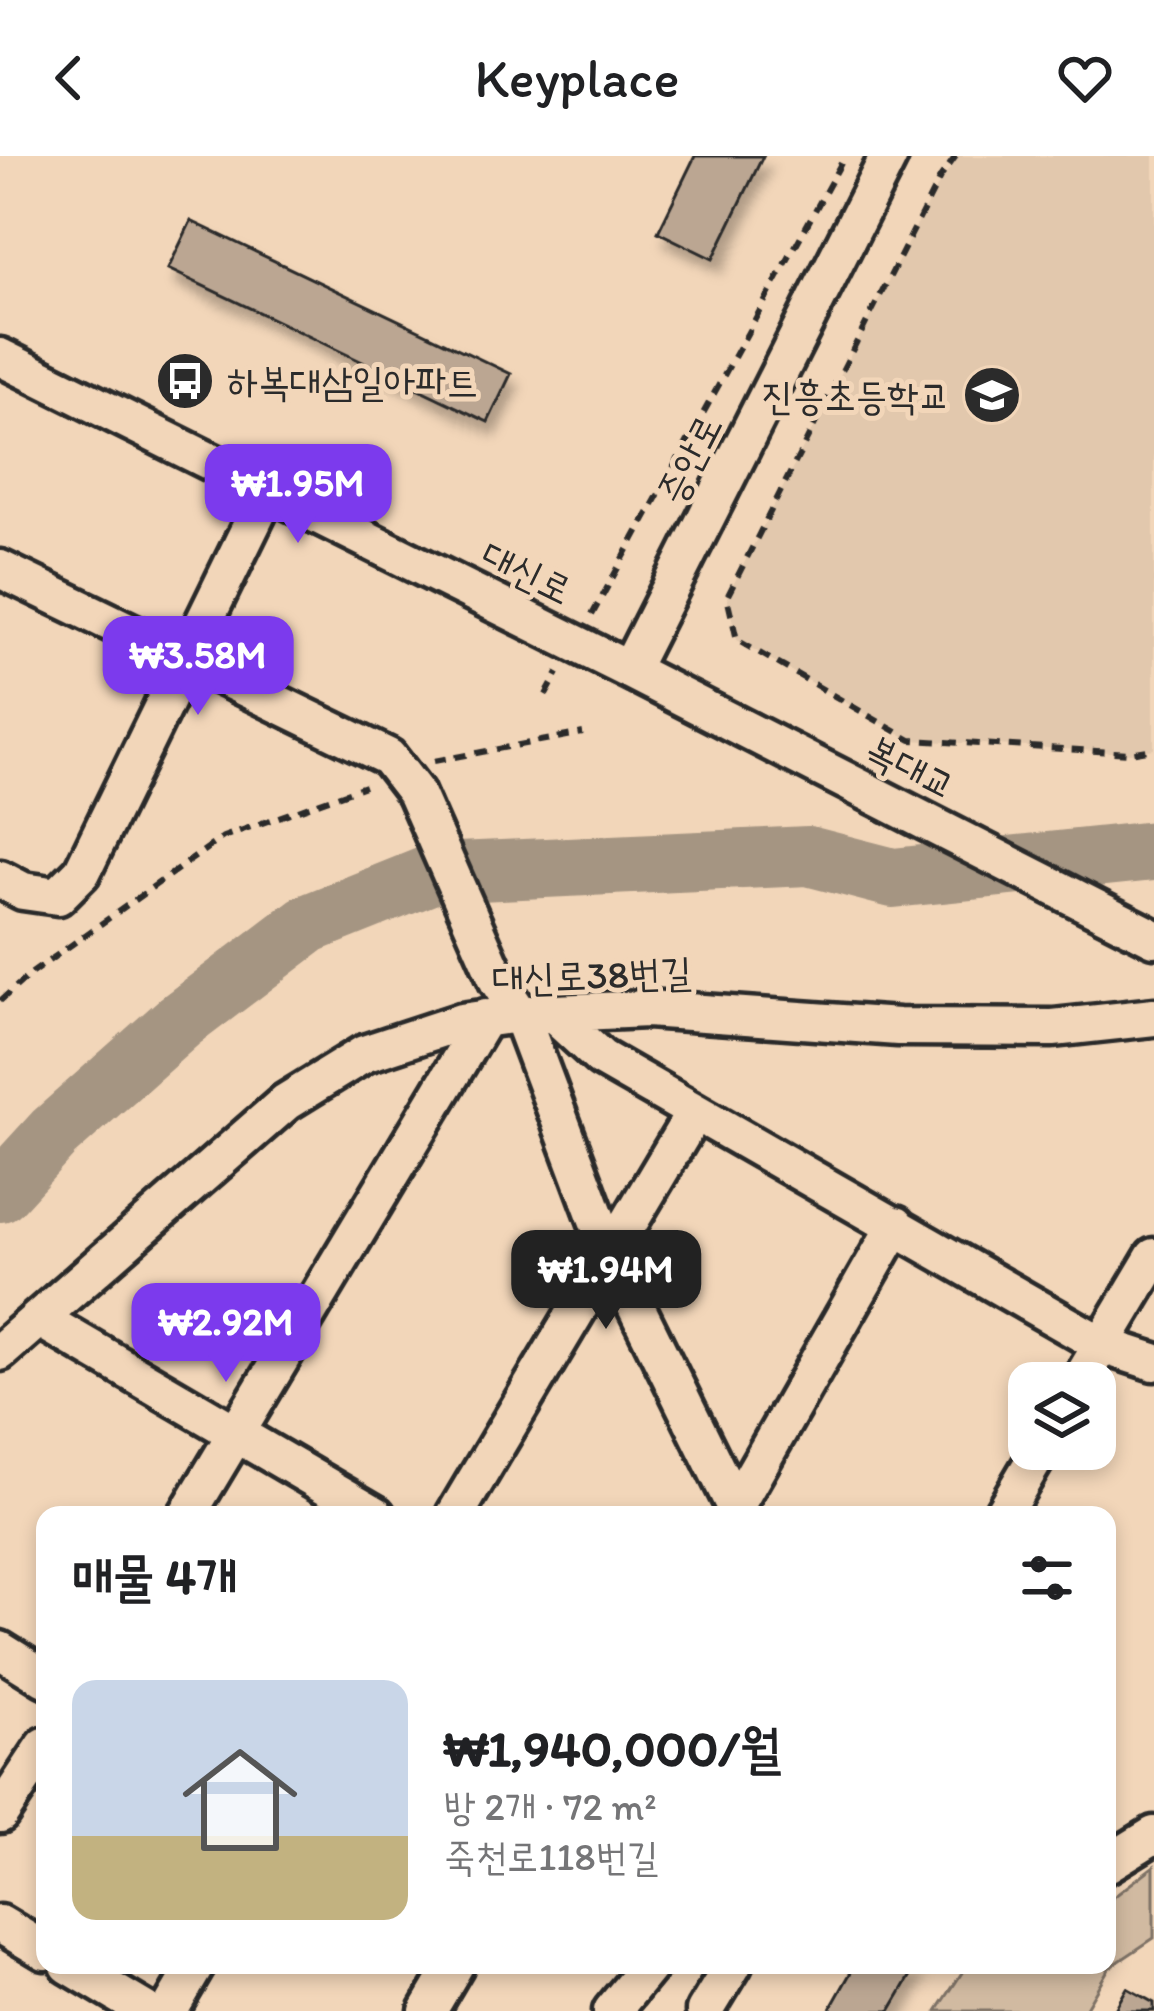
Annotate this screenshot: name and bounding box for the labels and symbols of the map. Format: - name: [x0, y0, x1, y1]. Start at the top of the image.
- bus stop icon: 하복대삼일아파트: [154, 350, 216, 412]
- place label: 하복대삼일아파트: [227, 358, 478, 405]
- school or university icon: 진흥초등학교: [961, 364, 1023, 426]
- place label: 진흥초등학교: [762, 372, 950, 419]
- street label: 증안로: [647, 406, 731, 512]
- pin: ₩1.95M: [200, 444, 396, 546]
- street label: 대신로: [474, 530, 580, 614]
- pin: ₩3.58M: [100, 616, 296, 718]
- street label: 복대교: [858, 725, 964, 809]
- street label: 대신로38번길: [491, 948, 693, 1002]
- pin: ₩1.94M: [508, 1230, 704, 1332]
- pin: ₩2.92M: [128, 1283, 324, 1385]

